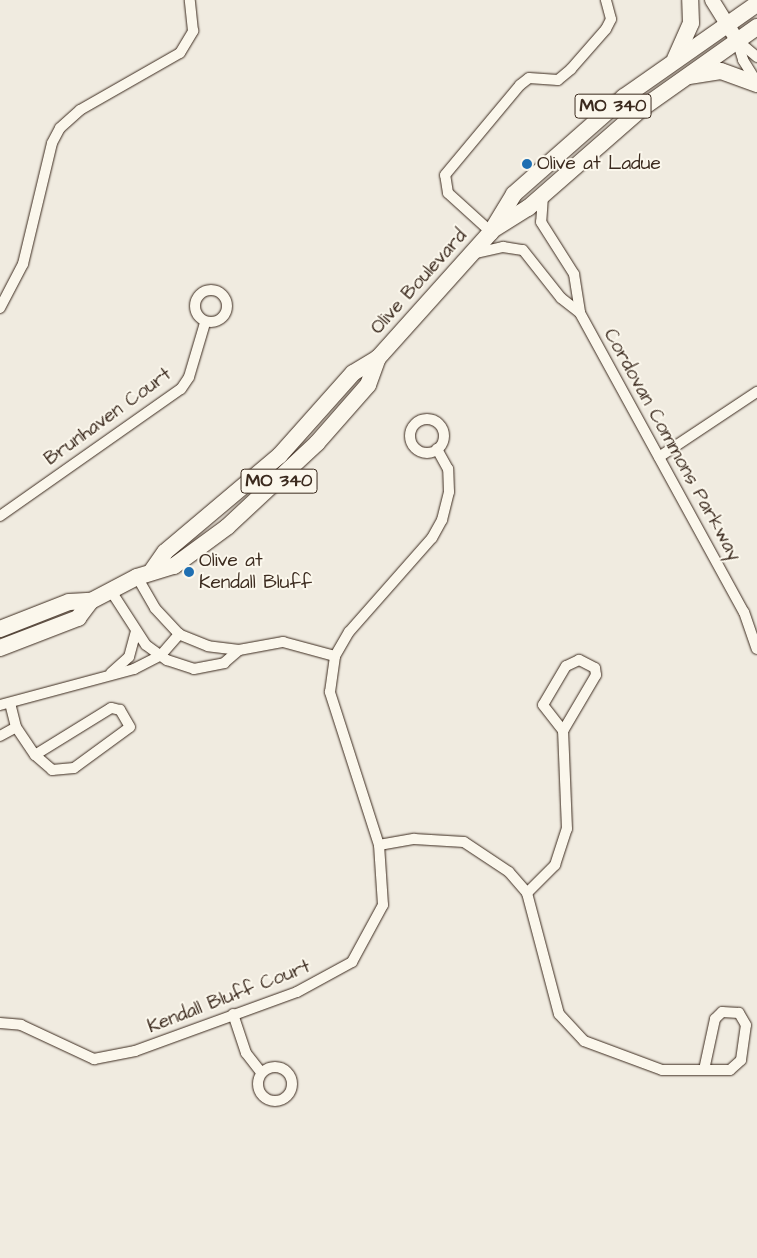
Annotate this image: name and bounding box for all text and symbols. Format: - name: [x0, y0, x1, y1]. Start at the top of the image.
- road number: MO 340: [574, 90, 652, 122]
- place label: Olive at Ladue: [537, 153, 661, 175]
- marker: Olive at Ladue: [521, 158, 533, 170]
- street label: Olive Boulevard: [366, 225, 472, 339]
- street label: Cordovan Commons Parkway: [598, 325, 746, 565]
- street label: Brunhaven Court: [40, 363, 176, 471]
- road number: MO 340: [240, 466, 318, 496]
- place label: Olive at Kendall Bluff: [199, 550, 312, 594]
- marker: Olive at Kendall Bluff: [183, 566, 195, 578]
- street label: Kendall Bluff Court: [144, 955, 314, 1039]

